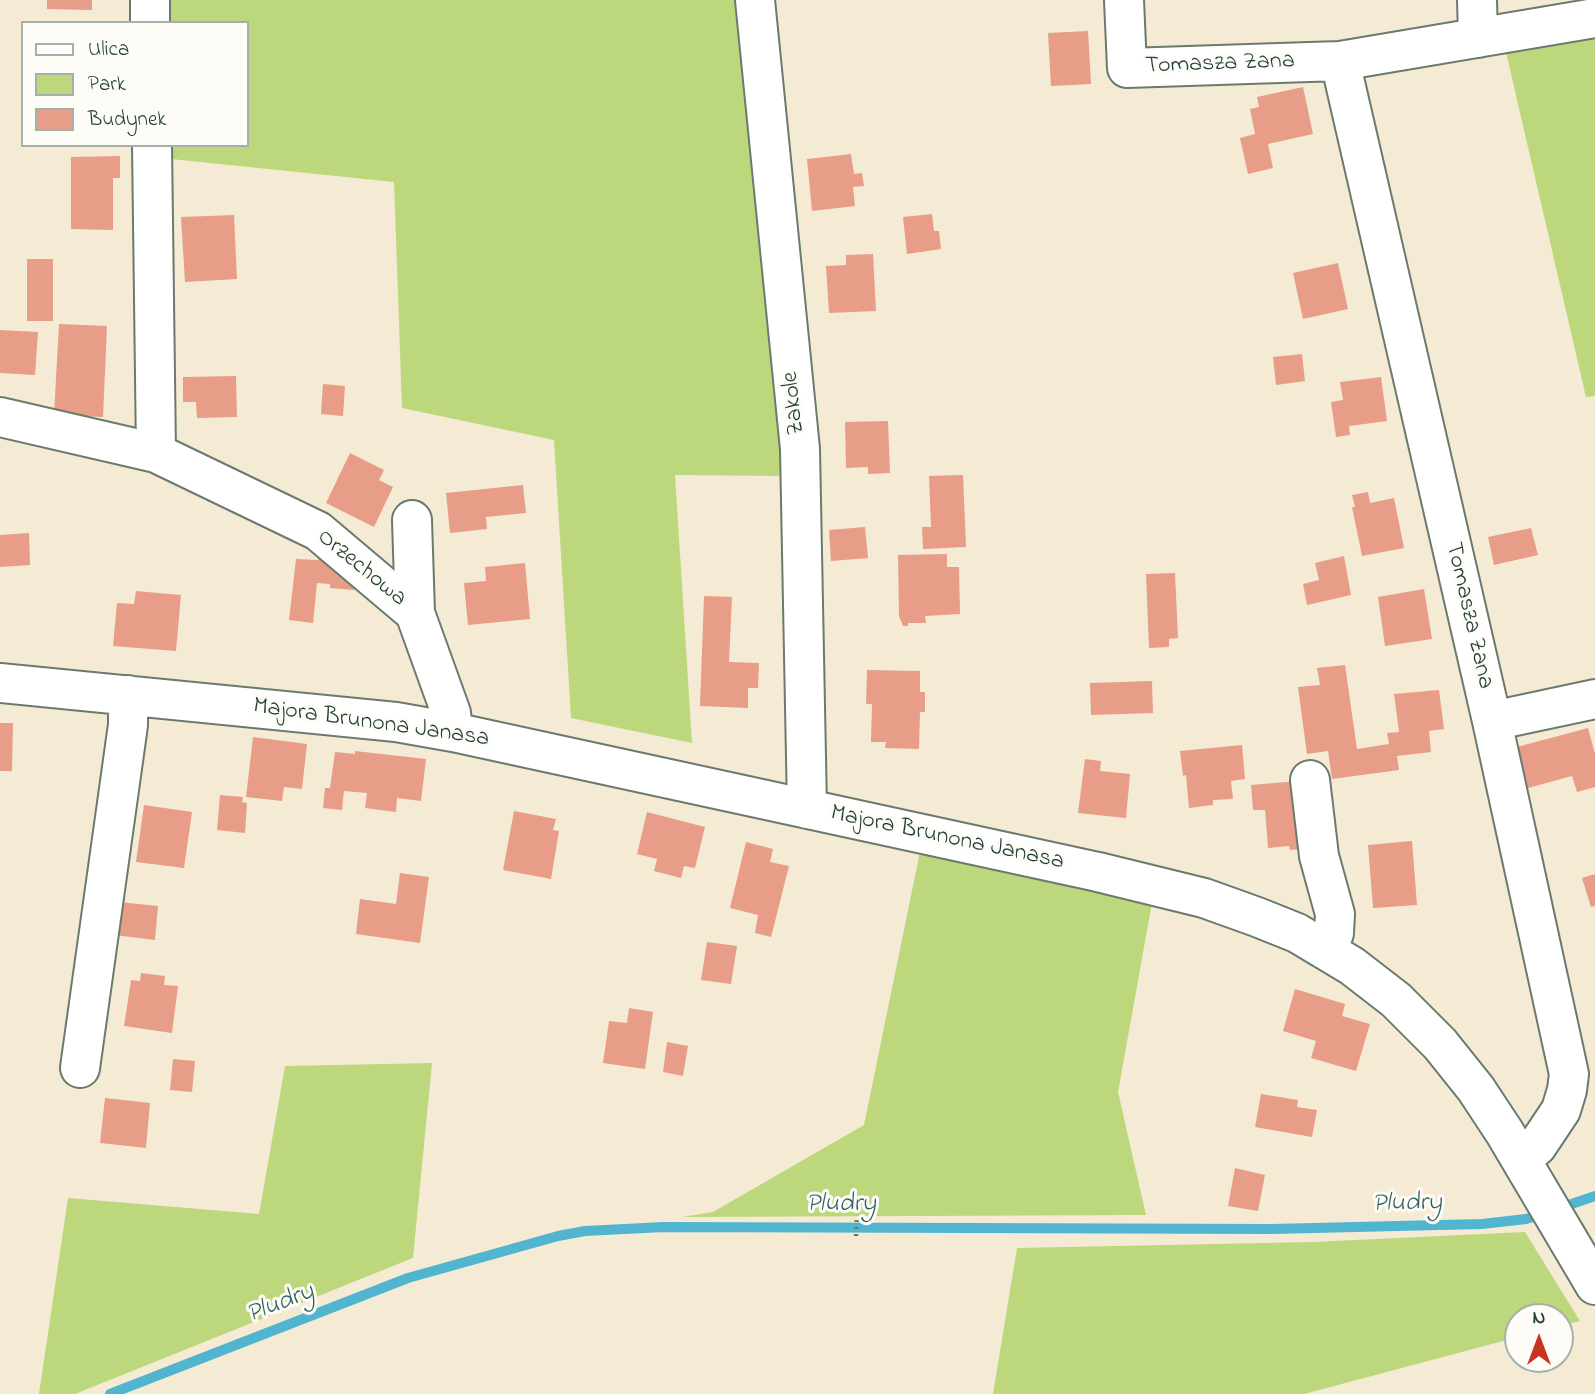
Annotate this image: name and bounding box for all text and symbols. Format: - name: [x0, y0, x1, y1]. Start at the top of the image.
- legend: [21, 21, 248, 147]
- text: Ulica: [88, 35, 129, 65]
- street label: Tomasza Zana: [1145, 48, 1295, 82]
- text: Park: [88, 70, 126, 100]
- text: Budynek: [88, 105, 167, 135]
- street label: Zakole: [777, 370, 813, 436]
- street label: Orzechowa: [310, 524, 412, 614]
- street label: Tomasza Zana: [1437, 540, 1499, 692]
- street label: Majora Brunona Janasa: [251, 693, 491, 755]
- street label: Majora Brunona Janasa: [828, 800, 1066, 878]
- water label: Pludry: [1372, 1189, 1442, 1221]
- water label: Pludry: [806, 1190, 876, 1222]
- water label: Pludry: [243, 1278, 319, 1332]
- north arrow: [1504, 1303, 1574, 1373]
- text: N: [1533, 1305, 1545, 1332]

